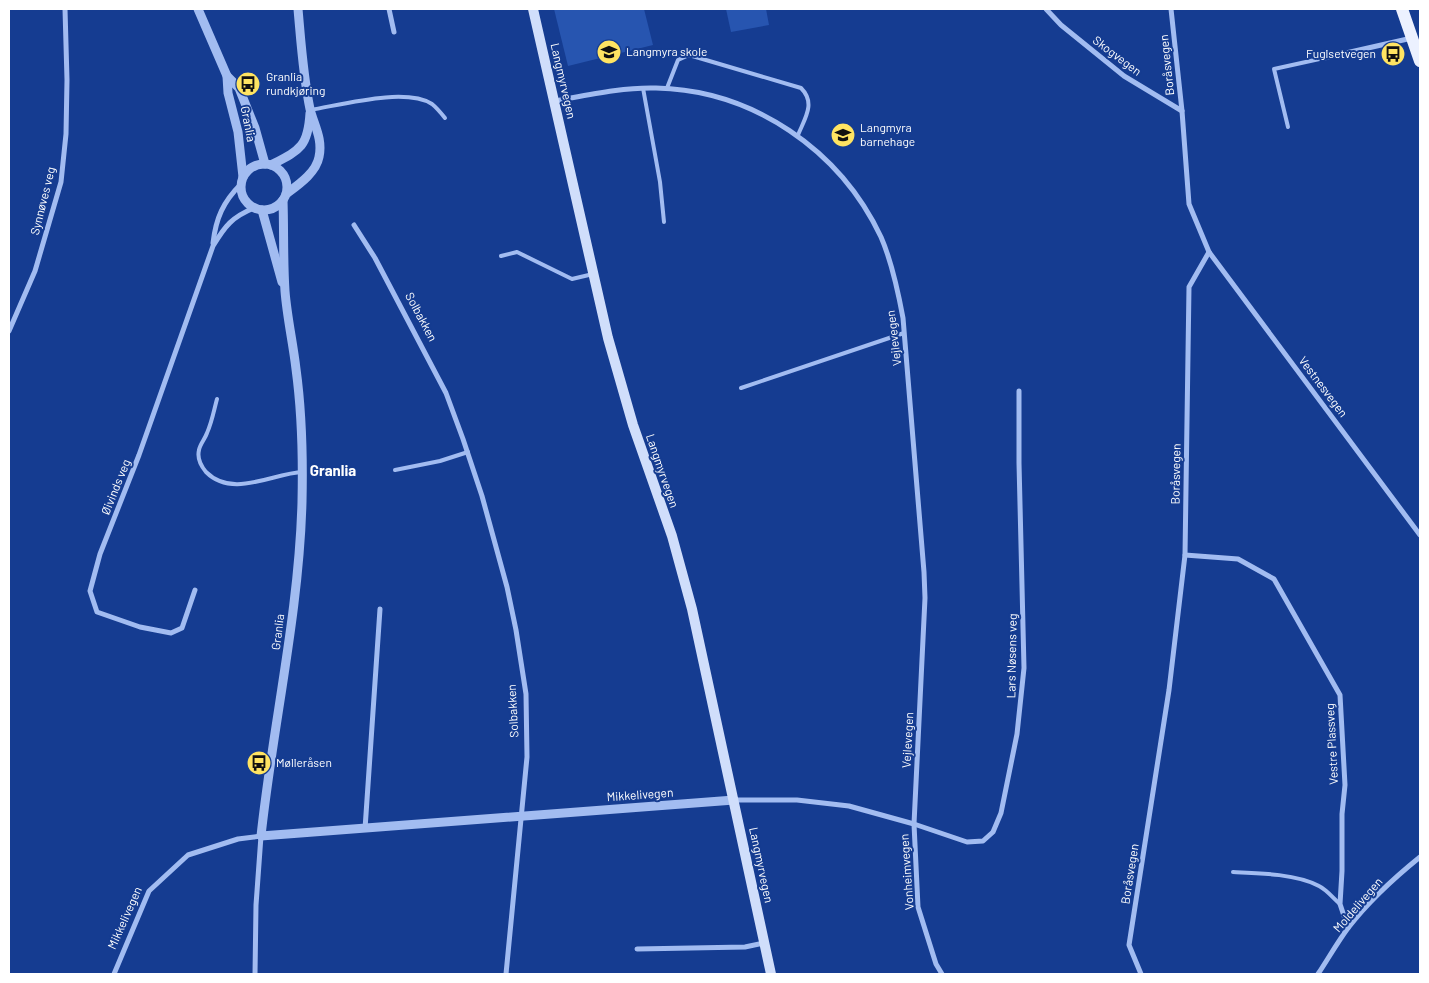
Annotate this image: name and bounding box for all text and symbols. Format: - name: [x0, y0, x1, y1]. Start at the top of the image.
- street label: Skogvegen: [1091, 32, 1145, 78]
- street label: Boråsvegen: [1156, 34, 1176, 96]
- school or university icon: Langmyra skole: [596, 39, 622, 65]
- bus stop icon: Fuglsetvegen: [1380, 41, 1406, 67]
- street label: Langmyrvegen: [548, 42, 579, 120]
- place label: Langmyra skole: [626, 44, 707, 58]
- place label: Fuglsetvegen: [1306, 46, 1376, 60]
- place label: Granlia rundkjøring: [266, 69, 325, 97]
- bus stop icon: Granlia rundkjøring: [235, 71, 261, 97]
- street label: Granlia: [239, 105, 259, 143]
- place label: Langmyra barnehage: [860, 120, 915, 148]
- school or university icon: Langmyra barnehage: [830, 122, 856, 148]
- street label: Synnøves veg: [27, 165, 57, 236]
- street label: Solbakken: [403, 290, 441, 344]
- street label: Vejlevegen: [883, 309, 903, 367]
- street label: Vestnesvegen: [1296, 353, 1351, 419]
- street label: Langmyrvegen: [644, 432, 682, 509]
- street label: Boråsvegen: [1167, 443, 1183, 505]
- street label: Øivinds veg: [98, 457, 133, 516]
- district label: Granlia: [310, 461, 356, 479]
- street label: Granlia: [268, 613, 286, 651]
- street label: Lars Nøsens veg: [1003, 613, 1019, 699]
- street label: Solbakken: [504, 684, 520, 738]
- street label: Vestre Plassveg: [1322, 703, 1340, 785]
- street label: Vejlevegen: [899, 712, 915, 768]
- bus stop icon: Mølleråsen: [246, 750, 272, 776]
- place label: Mølleråsen: [276, 755, 332, 769]
- street label: Mikkelivegen: [606, 785, 674, 803]
- street label: Langmyrvegen: [747, 826, 777, 904]
- street label: Vonheimvegen: [896, 834, 916, 911]
- street label: Boråsvegen: [1117, 843, 1141, 905]
- street label: Moldelivegen: [1330, 874, 1385, 935]
- street label: Mikkelivegen: [104, 884, 144, 951]

